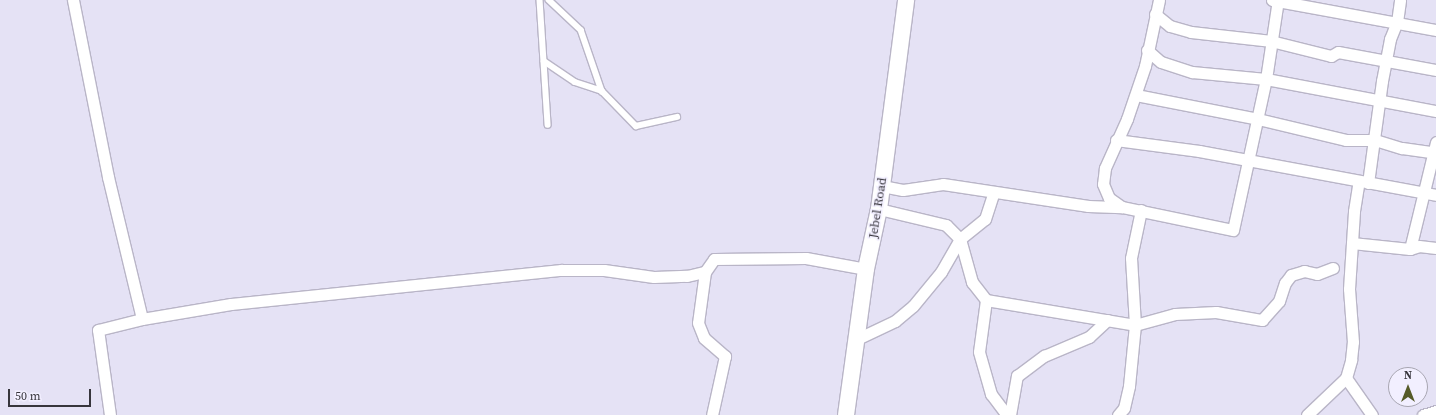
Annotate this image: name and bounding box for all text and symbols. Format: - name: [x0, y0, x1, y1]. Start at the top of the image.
- street label: Jebel Road: [865, 176, 891, 240]
- north arrow: [1388, 367, 1428, 407]
- text: N: [1404, 368, 1412, 383]
- scale bar: [10, 381, 93, 407]
- text: 50 m: [15, 388, 41, 404]

